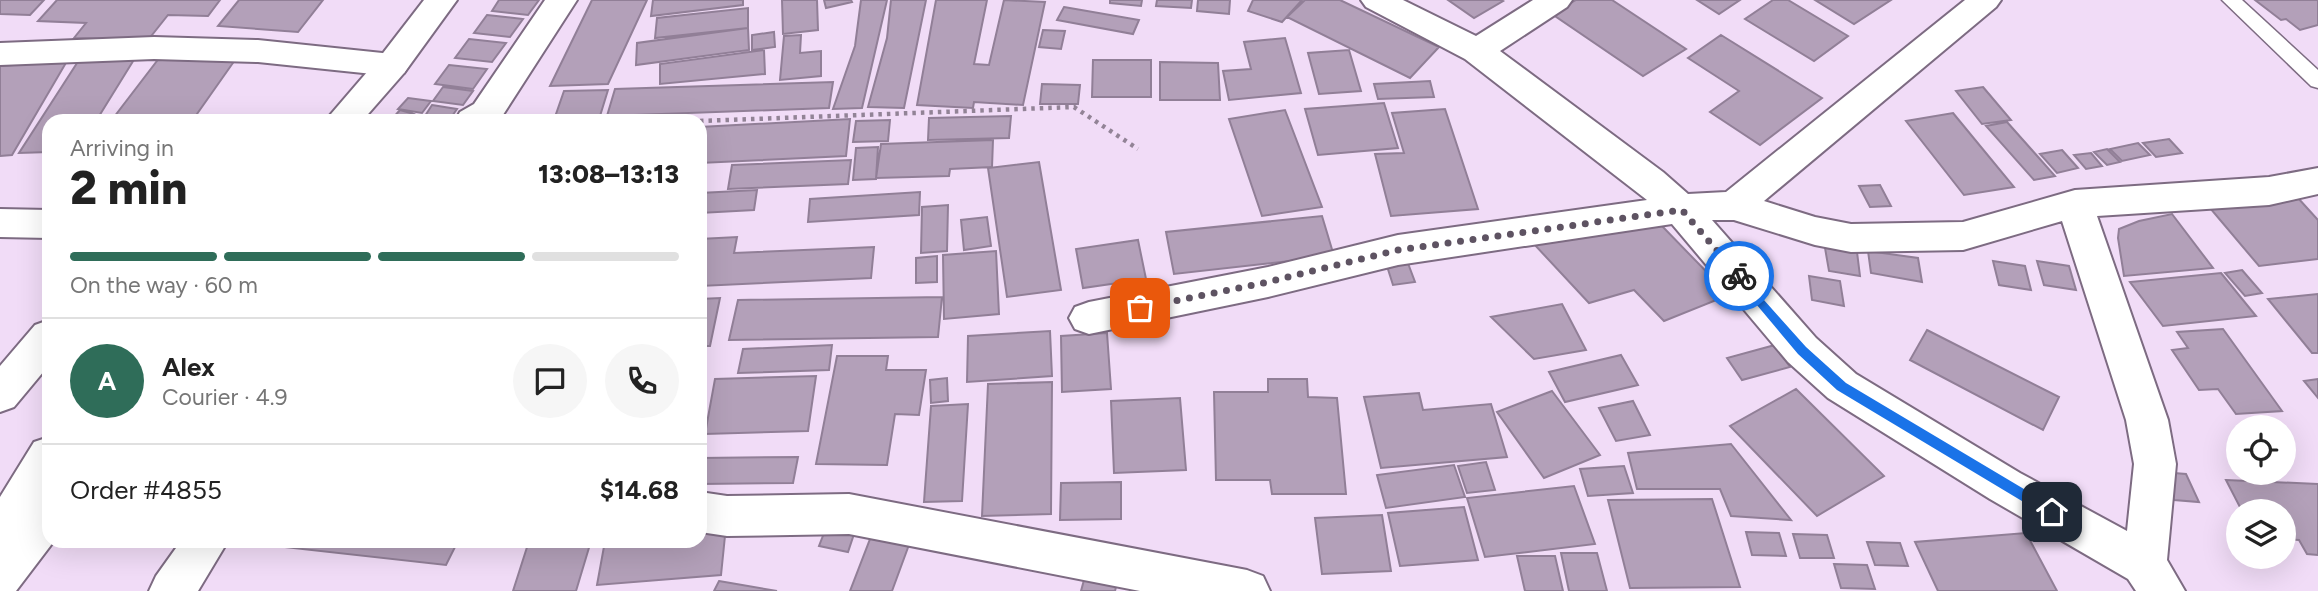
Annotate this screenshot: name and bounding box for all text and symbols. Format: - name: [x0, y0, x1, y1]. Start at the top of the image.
- text: Arriving in: [70, 134, 174, 162]
- text: 13:08–13:13: [538, 158, 679, 190]
- text: 2 min: [70, 160, 187, 216]
- courier: [1704, 241, 1774, 311]
- icon: bike: [1720, 257, 1758, 295]
- text: On the way · 60 m: [70, 271, 258, 299]
- pin: [1110, 278, 1170, 338]
- icon: bag: [1121, 289, 1159, 327]
- button: chat: [513, 344, 587, 418]
- button: phone: [605, 344, 679, 418]
- text: Alex: [162, 351, 215, 383]
- text: A: [98, 365, 116, 397]
- text: Courier · 4.9: [162, 383, 288, 411]
- map controls: [2226, 415, 2296, 569]
- button: locate: [2226, 415, 2296, 485]
- text: Order #4855: [70, 474, 222, 506]
- text: $14.68: [600, 474, 679, 506]
- pin: [2022, 482, 2082, 542]
- icon: home: [2033, 493, 2071, 531]
- button: layers: [2226, 499, 2296, 569]

